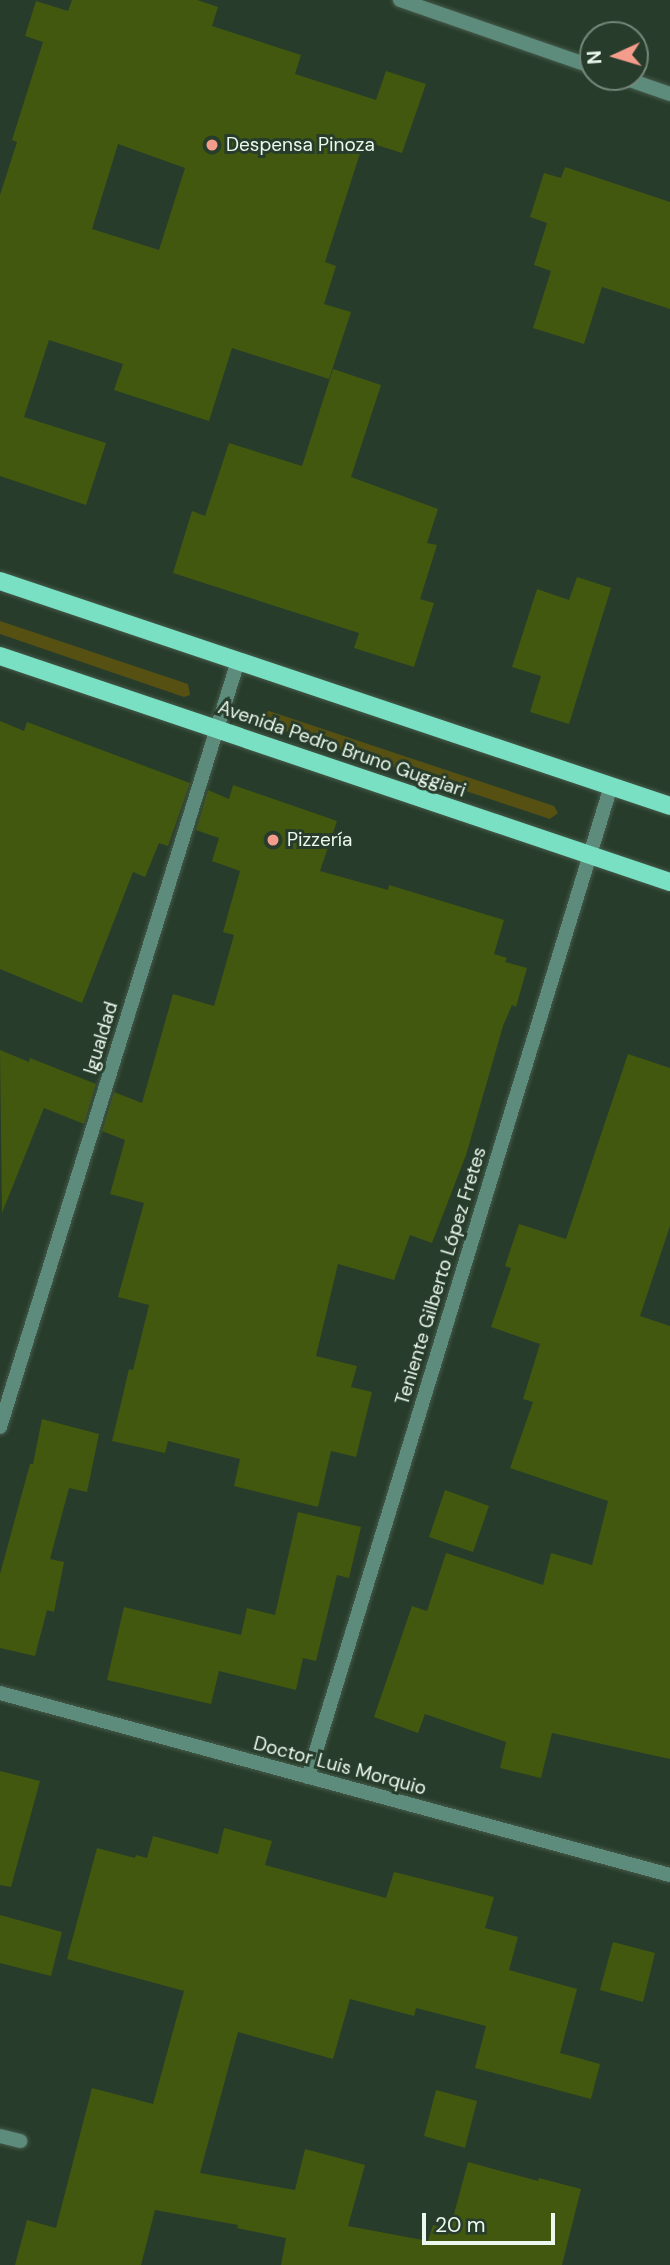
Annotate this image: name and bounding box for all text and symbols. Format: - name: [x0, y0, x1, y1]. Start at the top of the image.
- north arrow: [579, 21, 649, 91]
- text: N: [582, 50, 608, 65]
- place label: Despensa Pinoza: [226, 134, 375, 156]
- marker: Despensa Pinoza: [204, 137, 220, 153]
- street label: Avenida Pedro Bruno Guggiari: [215, 696, 469, 802]
- place label: Pizzería: [287, 829, 352, 851]
- marker: Pizzería: [265, 832, 281, 848]
- street label: Igualdad: [79, 999, 123, 1077]
- street label: Teniente Gilberto López Fretes: [391, 1144, 491, 1408]
- street label: Doctor Luis Morquio: [251, 1732, 429, 1800]
- scale bar: [425, 2198, 558, 2242]
- text: 20 m: [435, 2211, 486, 2239]

